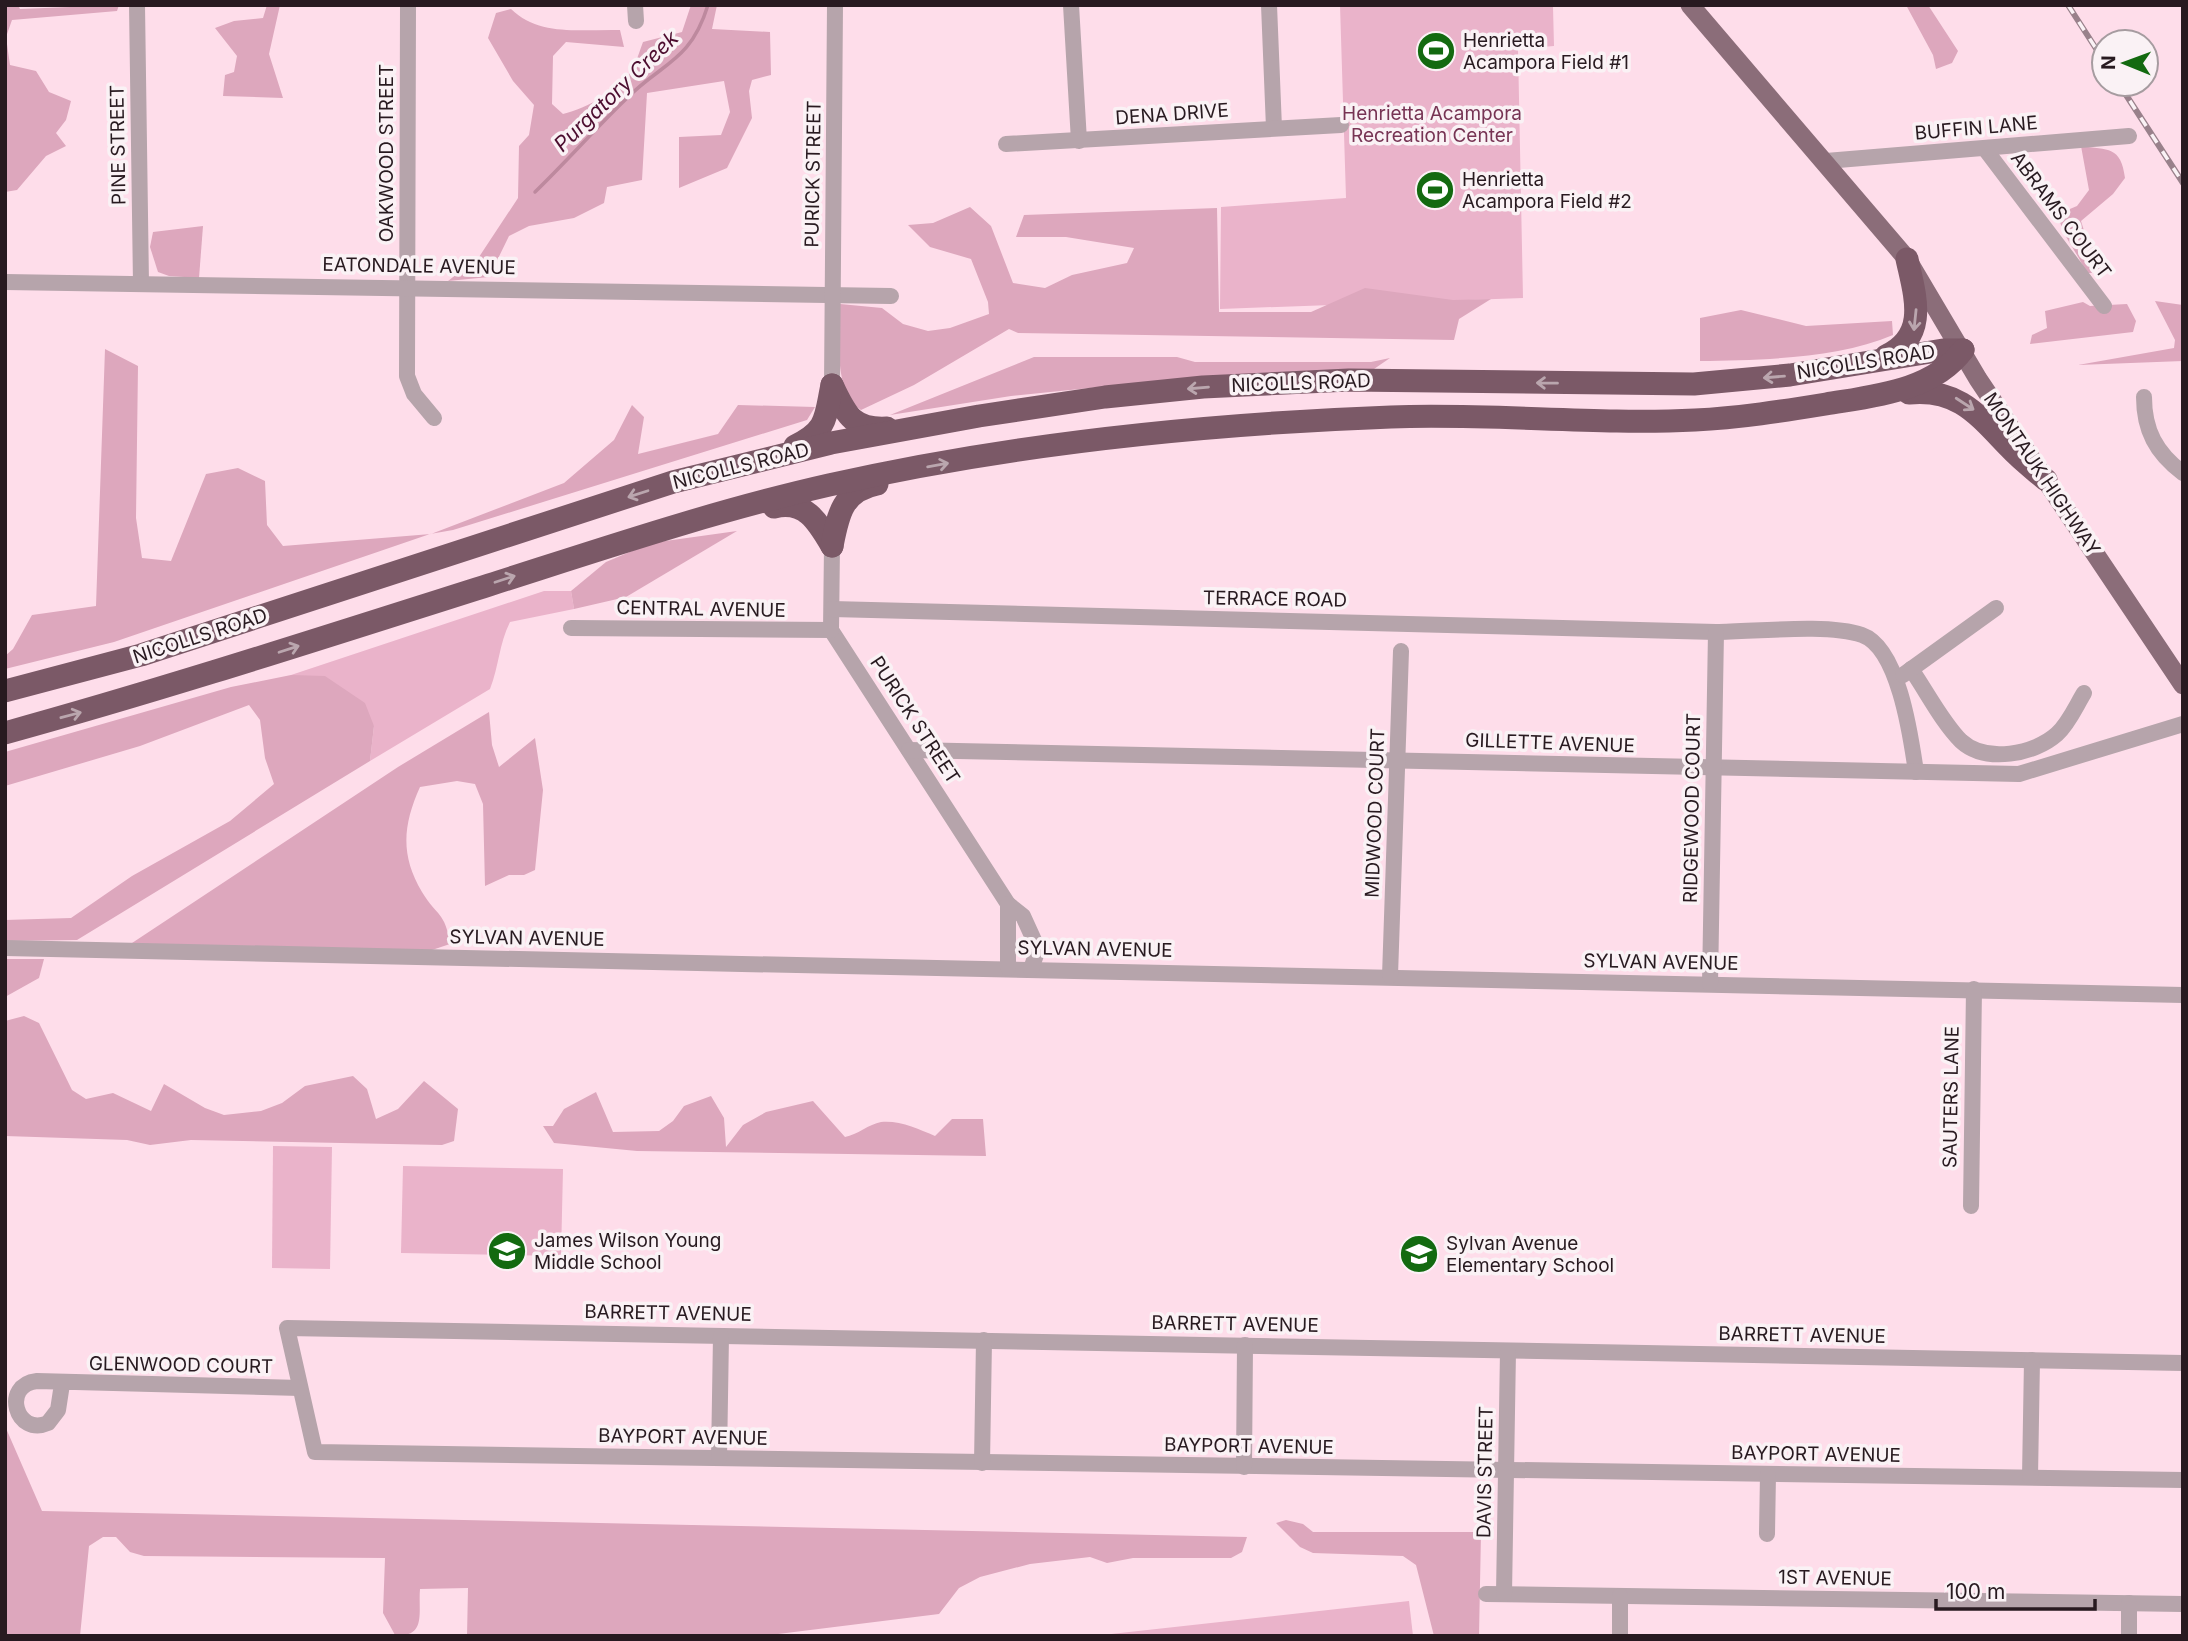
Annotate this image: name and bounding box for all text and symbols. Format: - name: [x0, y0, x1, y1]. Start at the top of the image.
- water label: Purgatory Creek: [549, 25, 684, 157]
- north arrow: [2090, 28, 2160, 98]
- place label: Henrietta Acampora Field #1: [1463, 29, 1629, 74]
- sports icon: Henrietta Acampora Field #1: [1415, 30, 1457, 72]
- text: N: [2097, 55, 2120, 70]
- street label: OAKWOOD STREET: [375, 64, 398, 242]
- street label: PINE STREET: [105, 85, 131, 205]
- street label: DENA DRIVE: [1115, 99, 1229, 129]
- street label: PURICK STREET: [800, 100, 826, 248]
- park label: Henrietta Acampora Recreation Center: [1342, 102, 1522, 147]
- street label: BUFFIN LANE: [1914, 111, 2038, 145]
- street label: ABRAMS COURT: [2006, 147, 2116, 283]
- place label: Henrietta Acampora Field #2: [1462, 168, 1632, 213]
- sports icon: Henrietta Acampora Field #2: [1414, 169, 1456, 211]
- street label: EATONDALE AVENUE: [322, 253, 516, 279]
- one-way arrow: [1908, 308, 1921, 331]
- street label: NICOLLS ROAD: [1795, 340, 1937, 384]
- street label: NICOLLS ROAD: [1231, 369, 1371, 397]
- one-way arrow: [1764, 370, 1786, 383]
- one-way arrow: [1536, 376, 1559, 389]
- one-way arrow: [1187, 382, 1209, 395]
- street label: MONTAUK HIGHWAY: [1979, 388, 2105, 560]
- one-way arrow: [1954, 397, 1974, 411]
- street label: NICOLLS ROAD: [670, 438, 812, 494]
- one-way arrow: [926, 458, 949, 471]
- one-way arrow: [627, 488, 649, 501]
- one-way arrow: [494, 572, 516, 585]
- street label: TERRACE ROAD: [1203, 586, 1347, 612]
- street label: CENTRAL AVENUE: [616, 596, 786, 622]
- street label: NICOLLS ROAD: [130, 603, 270, 669]
- one-way arrow: [277, 641, 299, 654]
- street label: PURICK STREET: [865, 652, 965, 788]
- one-way arrow: [59, 708, 82, 721]
- street label: RIDGEWOOD COURT: [1679, 713, 1705, 903]
- street label: MIDWOOD COURT: [1361, 728, 1389, 898]
- street label: GILLETTE AVENUE: [1465, 729, 1635, 757]
- street label: SYLVAN AVENUE: [449, 925, 605, 951]
- street label: SYLVAN AVENUE: [1017, 936, 1173, 962]
- street label: SYLVAN AVENUE: [1583, 949, 1739, 975]
- street label: SAUTERS LANE: [1938, 1026, 1964, 1168]
- place label: James Wilson Young Middle School: [534, 1229, 721, 1274]
- school or university icon: James Wilson Young Middle School: [486, 1230, 528, 1272]
- place label: Sylvan Avenue Elementary School: [1446, 1232, 1614, 1277]
- school or university icon: Sylvan Avenue Elementary School: [1398, 1233, 1440, 1275]
- street label: BARRETT AVENUE: [584, 1300, 752, 1326]
- street label: BARRETT AVENUE: [1151, 1311, 1319, 1337]
- street label: BARRETT AVENUE: [1718, 1322, 1886, 1348]
- street label: GLENWOOD COURT: [89, 1352, 273, 1378]
- street label: DAVIS STREET: [1472, 1406, 1498, 1538]
- street label: BAYPORT AVENUE: [598, 1424, 768, 1450]
- street label: BAYPORT AVENUE: [1164, 1433, 1334, 1459]
- street label: BAYPORT AVENUE: [1731, 1441, 1901, 1467]
- street label: 1ST AVENUE: [1778, 1566, 1892, 1590]
- scale bar: [1936, 1568, 2095, 1612]
- text: 100 m: [1946, 1579, 2005, 1604]

